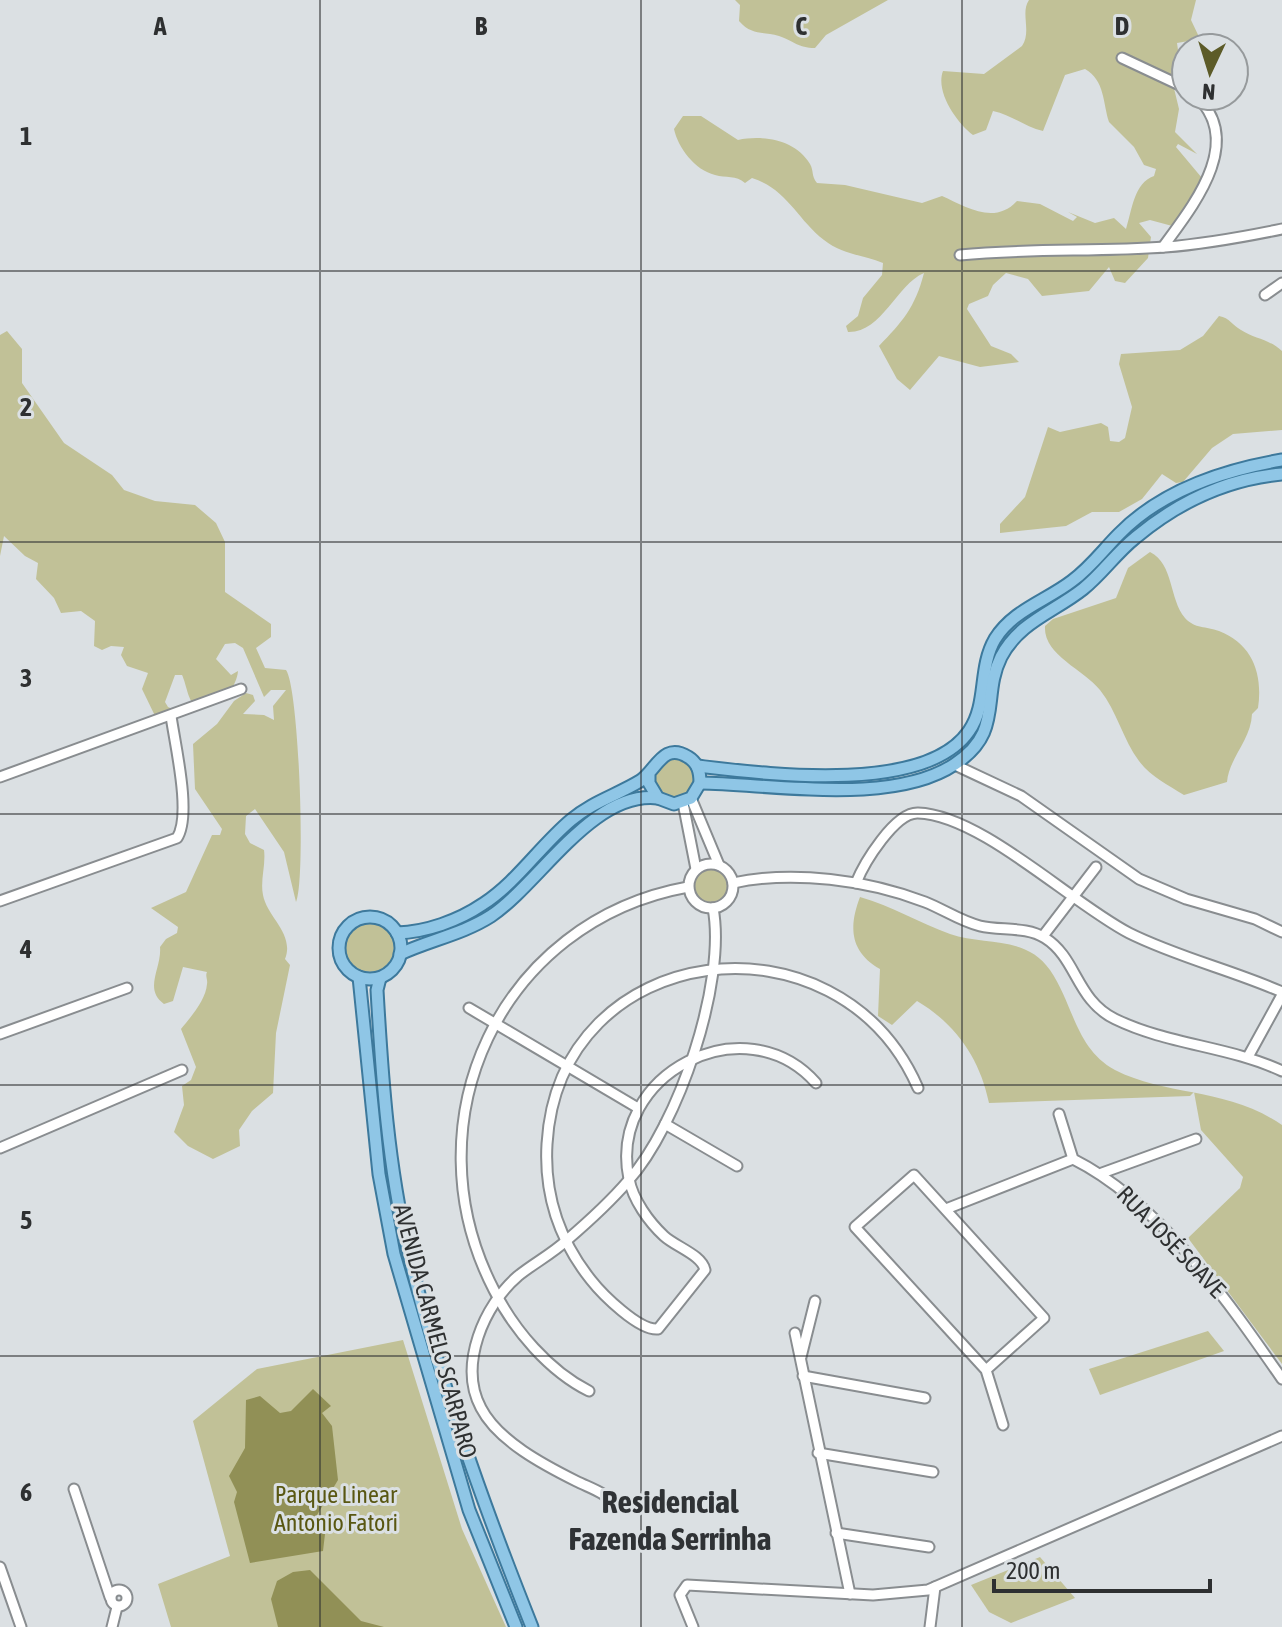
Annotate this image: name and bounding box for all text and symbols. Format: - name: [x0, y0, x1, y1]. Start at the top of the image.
- text: A: [153, 11, 167, 41]
- text: B: [475, 11, 488, 41]
- text: C: [795, 11, 807, 41]
- text: D: [1115, 11, 1129, 41]
- north arrow: [1170, 32, 1250, 112]
- text: N: [1201, 79, 1216, 105]
- text: 1: [20, 121, 32, 151]
- text: 2: [20, 392, 32, 422]
- text: 3: [20, 663, 32, 693]
- text: 4: [19, 934, 32, 964]
- street label: RUA JOSÉ SOAVE: [1112, 1181, 1231, 1303]
- street label: AVENIDA CARMELO SCARPARO: [389, 1201, 482, 1461]
- text: 5: [20, 1205, 32, 1235]
- text: 6: [20, 1477, 32, 1507]
- park label: Parque Linear Antonio Fatori: [274, 1481, 398, 1536]
- district label: Residencial Fazenda Serrinha: [569, 1483, 771, 1557]
- scale bar: [994, 1543, 1210, 1593]
- text: 200 m: [1006, 1557, 1060, 1584]

